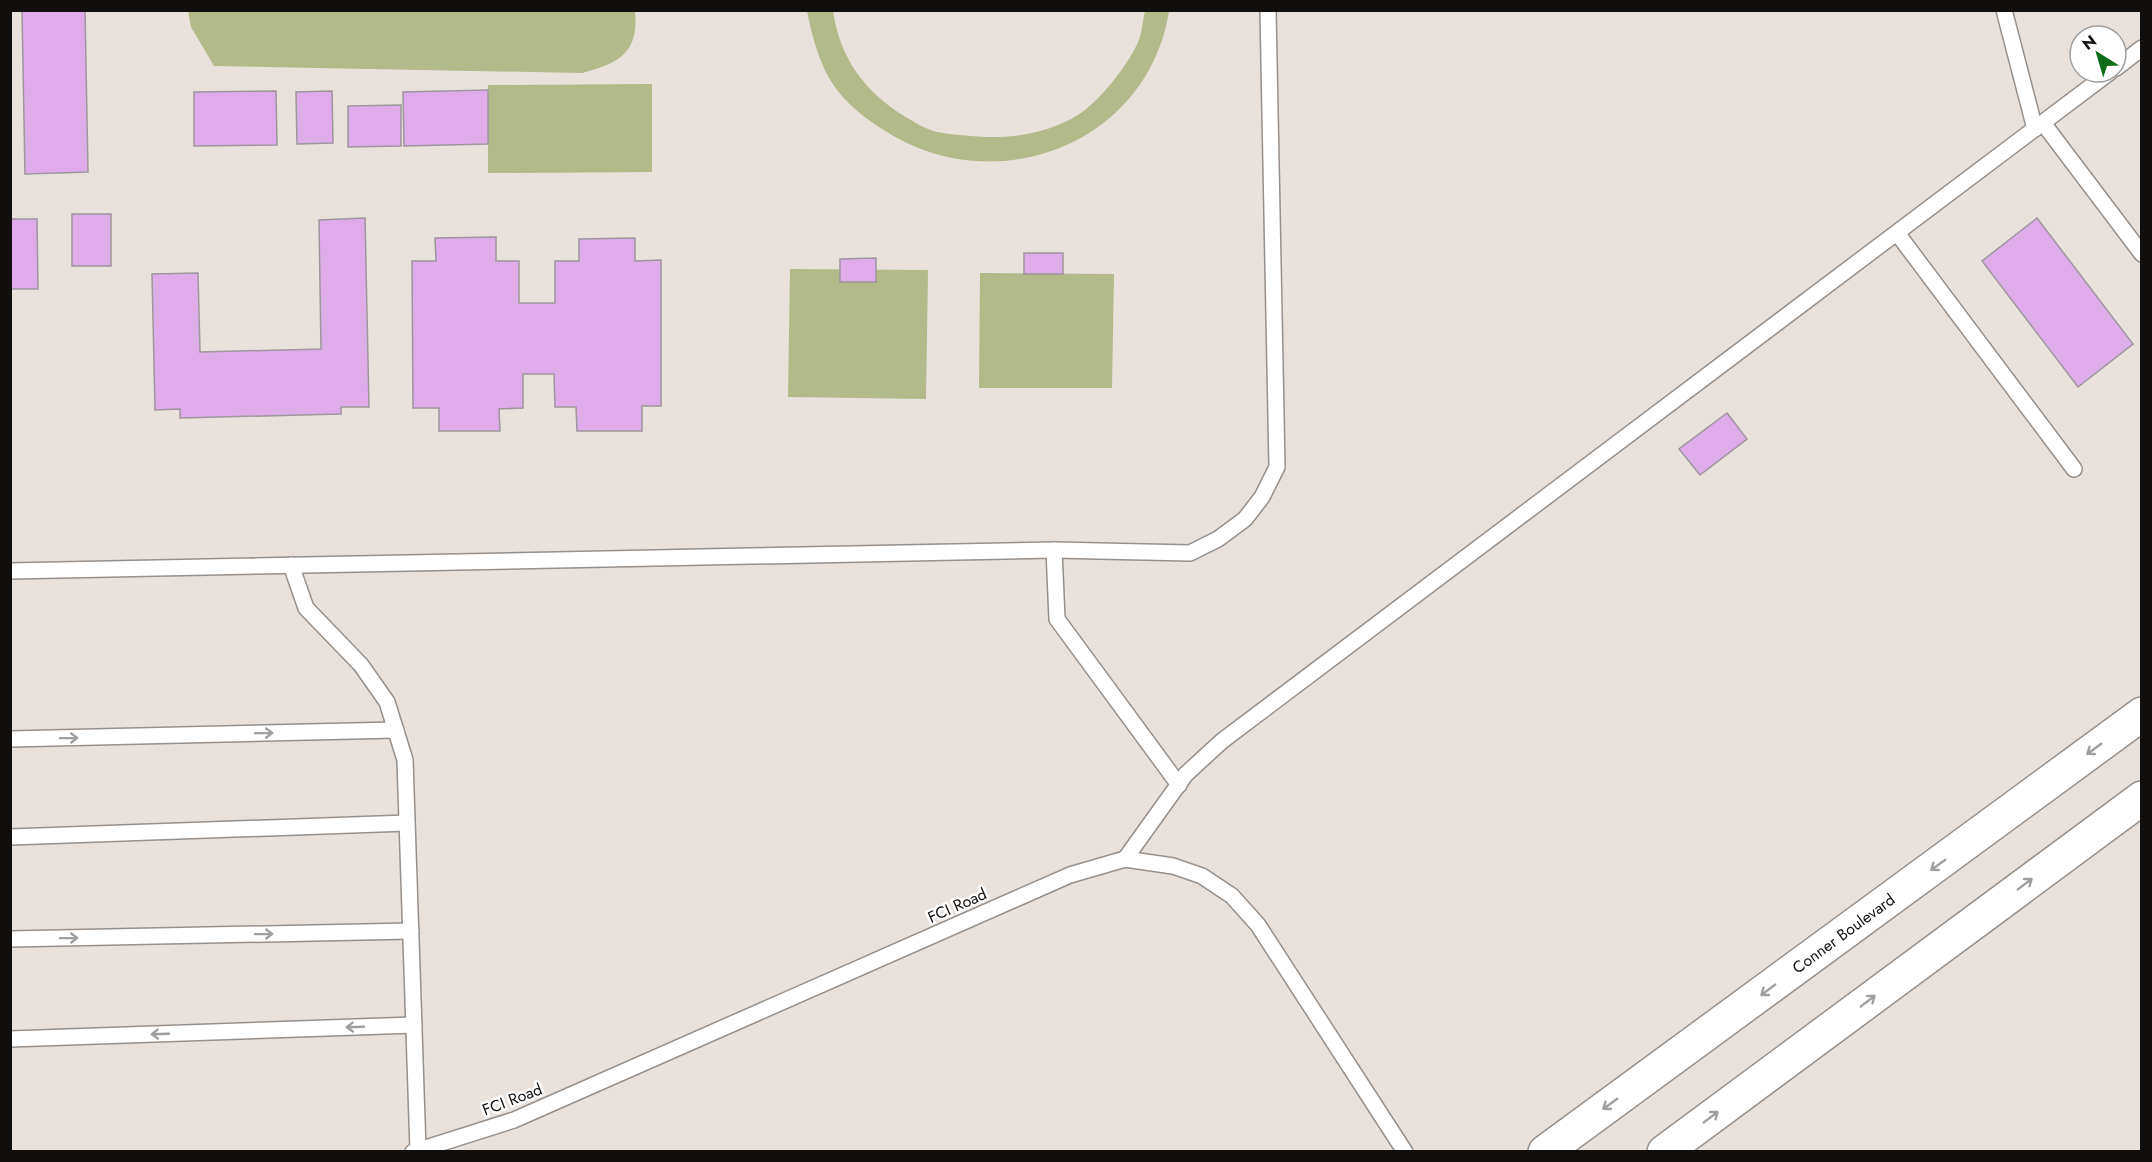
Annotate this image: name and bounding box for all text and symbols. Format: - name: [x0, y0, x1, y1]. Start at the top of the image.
- north arrow: [2068, 24, 2128, 84]
- text: N: [2077, 29, 2101, 55]
- one-way arrow: [253, 728, 273, 739]
- one-way arrow: [58, 732, 78, 744]
- one-way arrow: [2087, 743, 2103, 755]
- one-way arrow: [1930, 859, 1946, 871]
- one-way arrow: [2016, 878, 2032, 891]
- street label: FCI Road: [924, 882, 990, 929]
- street label: Conner Boulevard: [1788, 888, 1900, 979]
- one-way arrow: [253, 929, 273, 940]
- one-way arrow: [58, 932, 78, 944]
- one-way arrow: [1761, 984, 1777, 996]
- one-way arrow: [1860, 994, 1876, 1007]
- one-way arrow: [346, 1022, 366, 1033]
- one-way arrow: [151, 1028, 171, 1039]
- street label: FCI Road: [479, 1078, 545, 1121]
- one-way arrow: [1603, 1098, 1619, 1110]
- one-way arrow: [1703, 1110, 1719, 1123]

